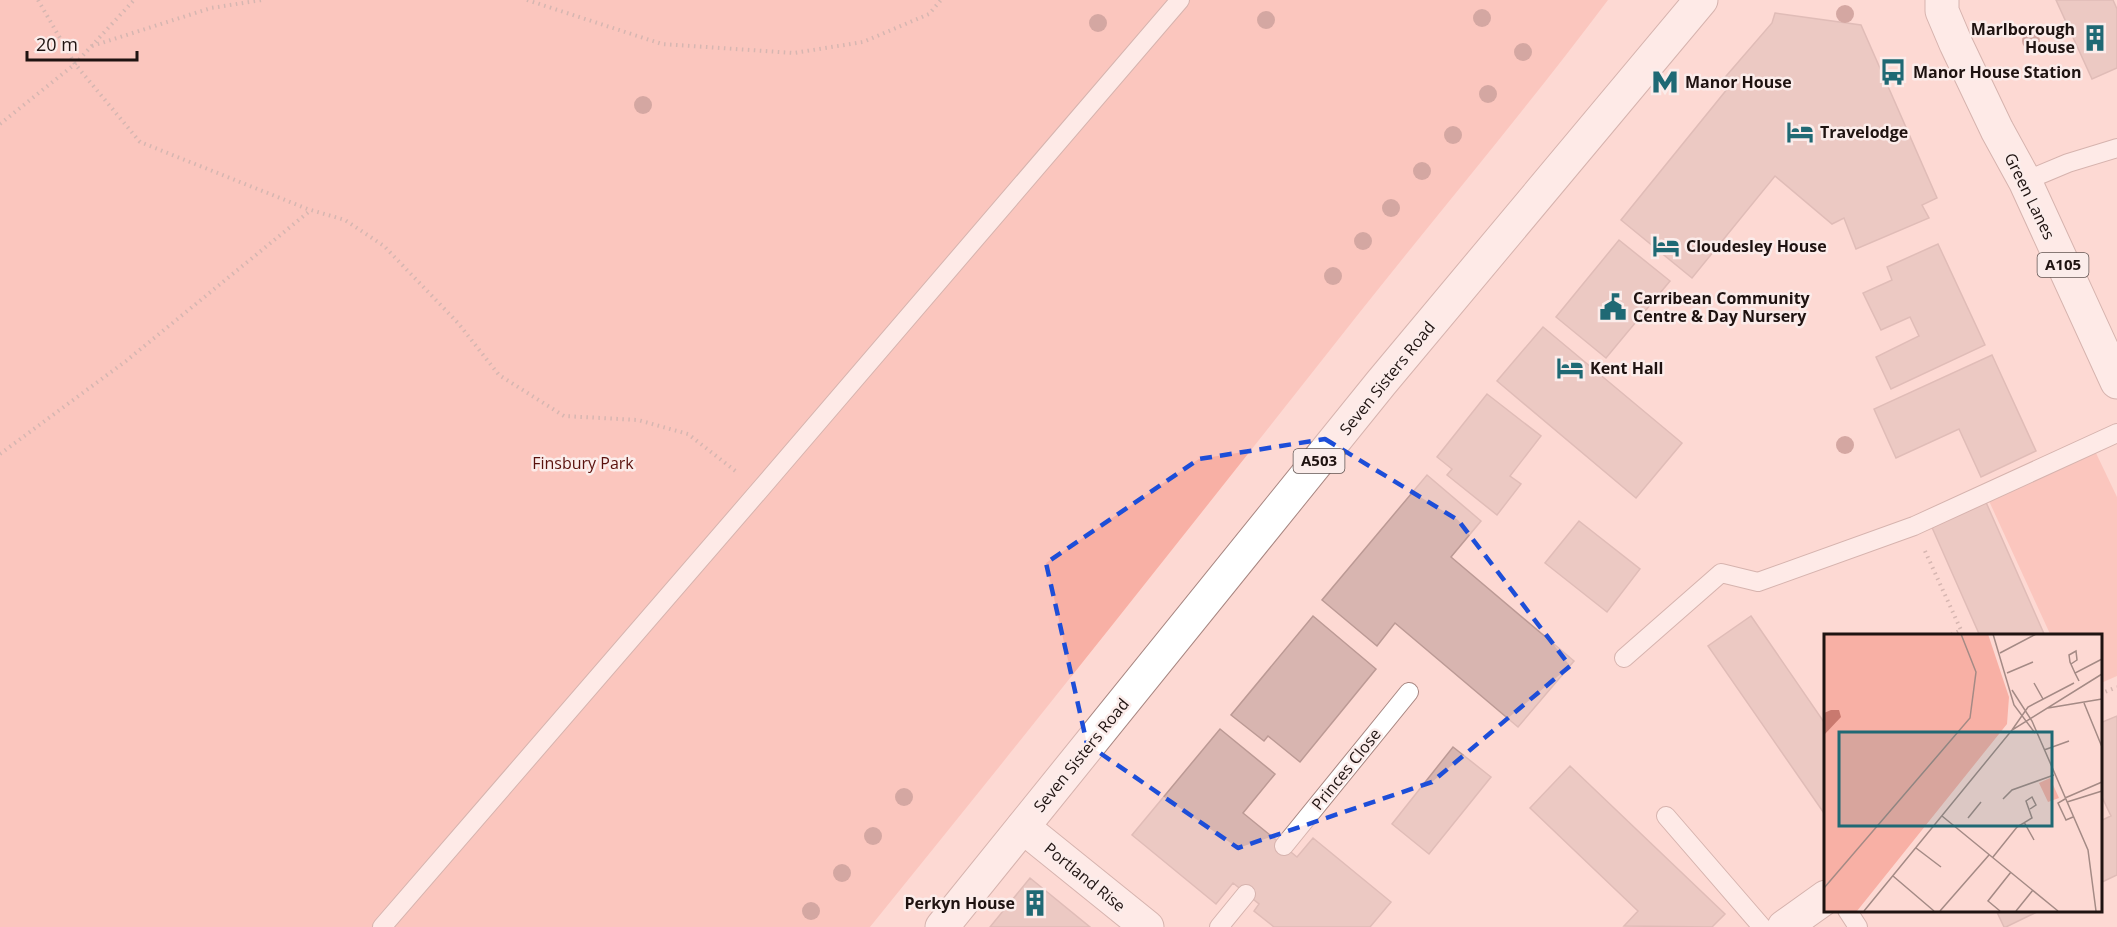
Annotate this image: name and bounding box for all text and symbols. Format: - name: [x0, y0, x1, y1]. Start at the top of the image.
- place label: Marlborough House: [1971, 18, 2075, 58]
- building icon: Marlborough House: [2080, 23, 2110, 53]
- scale bar: [27, 24, 136, 62]
- text: 20 m: [36, 32, 78, 56]
- bus stop icon: Manor House Station: [1878, 57, 1908, 87]
- place label: Manor House Station: [1913, 61, 2082, 83]
- metro station icon: Manor House: [1650, 67, 1680, 97]
- place label: Manor House: [1685, 71, 1792, 93]
- hotel icon: Travelodge: [1785, 117, 1815, 147]
- place label: Travelodge: [1820, 121, 1908, 143]
- street label: Green Lanes: [2000, 149, 2060, 243]
- hotel icon: Cloudesley House: [1651, 231, 1681, 261]
- place label: Cloudesley House: [1686, 235, 1827, 257]
- road number: A105: [2038, 253, 2088, 277]
- place label: Carribean Community Centre & Day Nursery: [1633, 287, 1811, 327]
- public building icon: Carribean Community Centre & Day Nursery: [1598, 292, 1628, 322]
- street label: Seven Sisters Road: [1334, 317, 1440, 439]
- hotel icon: Kent Hall: [1555, 353, 1585, 383]
- place label: Kent Hall: [1590, 357, 1663, 379]
- road number: A503: [1294, 449, 1344, 473]
- park label: Finsbury Park: [532, 452, 634, 474]
- inset map: [1824, 634, 2102, 912]
- street label: Seven Sisters Road: [1028, 694, 1134, 816]
- street label: Princes Close: [1306, 724, 1386, 814]
- street label: Portland Rise: [1040, 837, 1130, 917]
- building icon: Perkyn House: [1020, 888, 1050, 918]
- place label: Perkyn House: [904, 892, 1015, 914]

